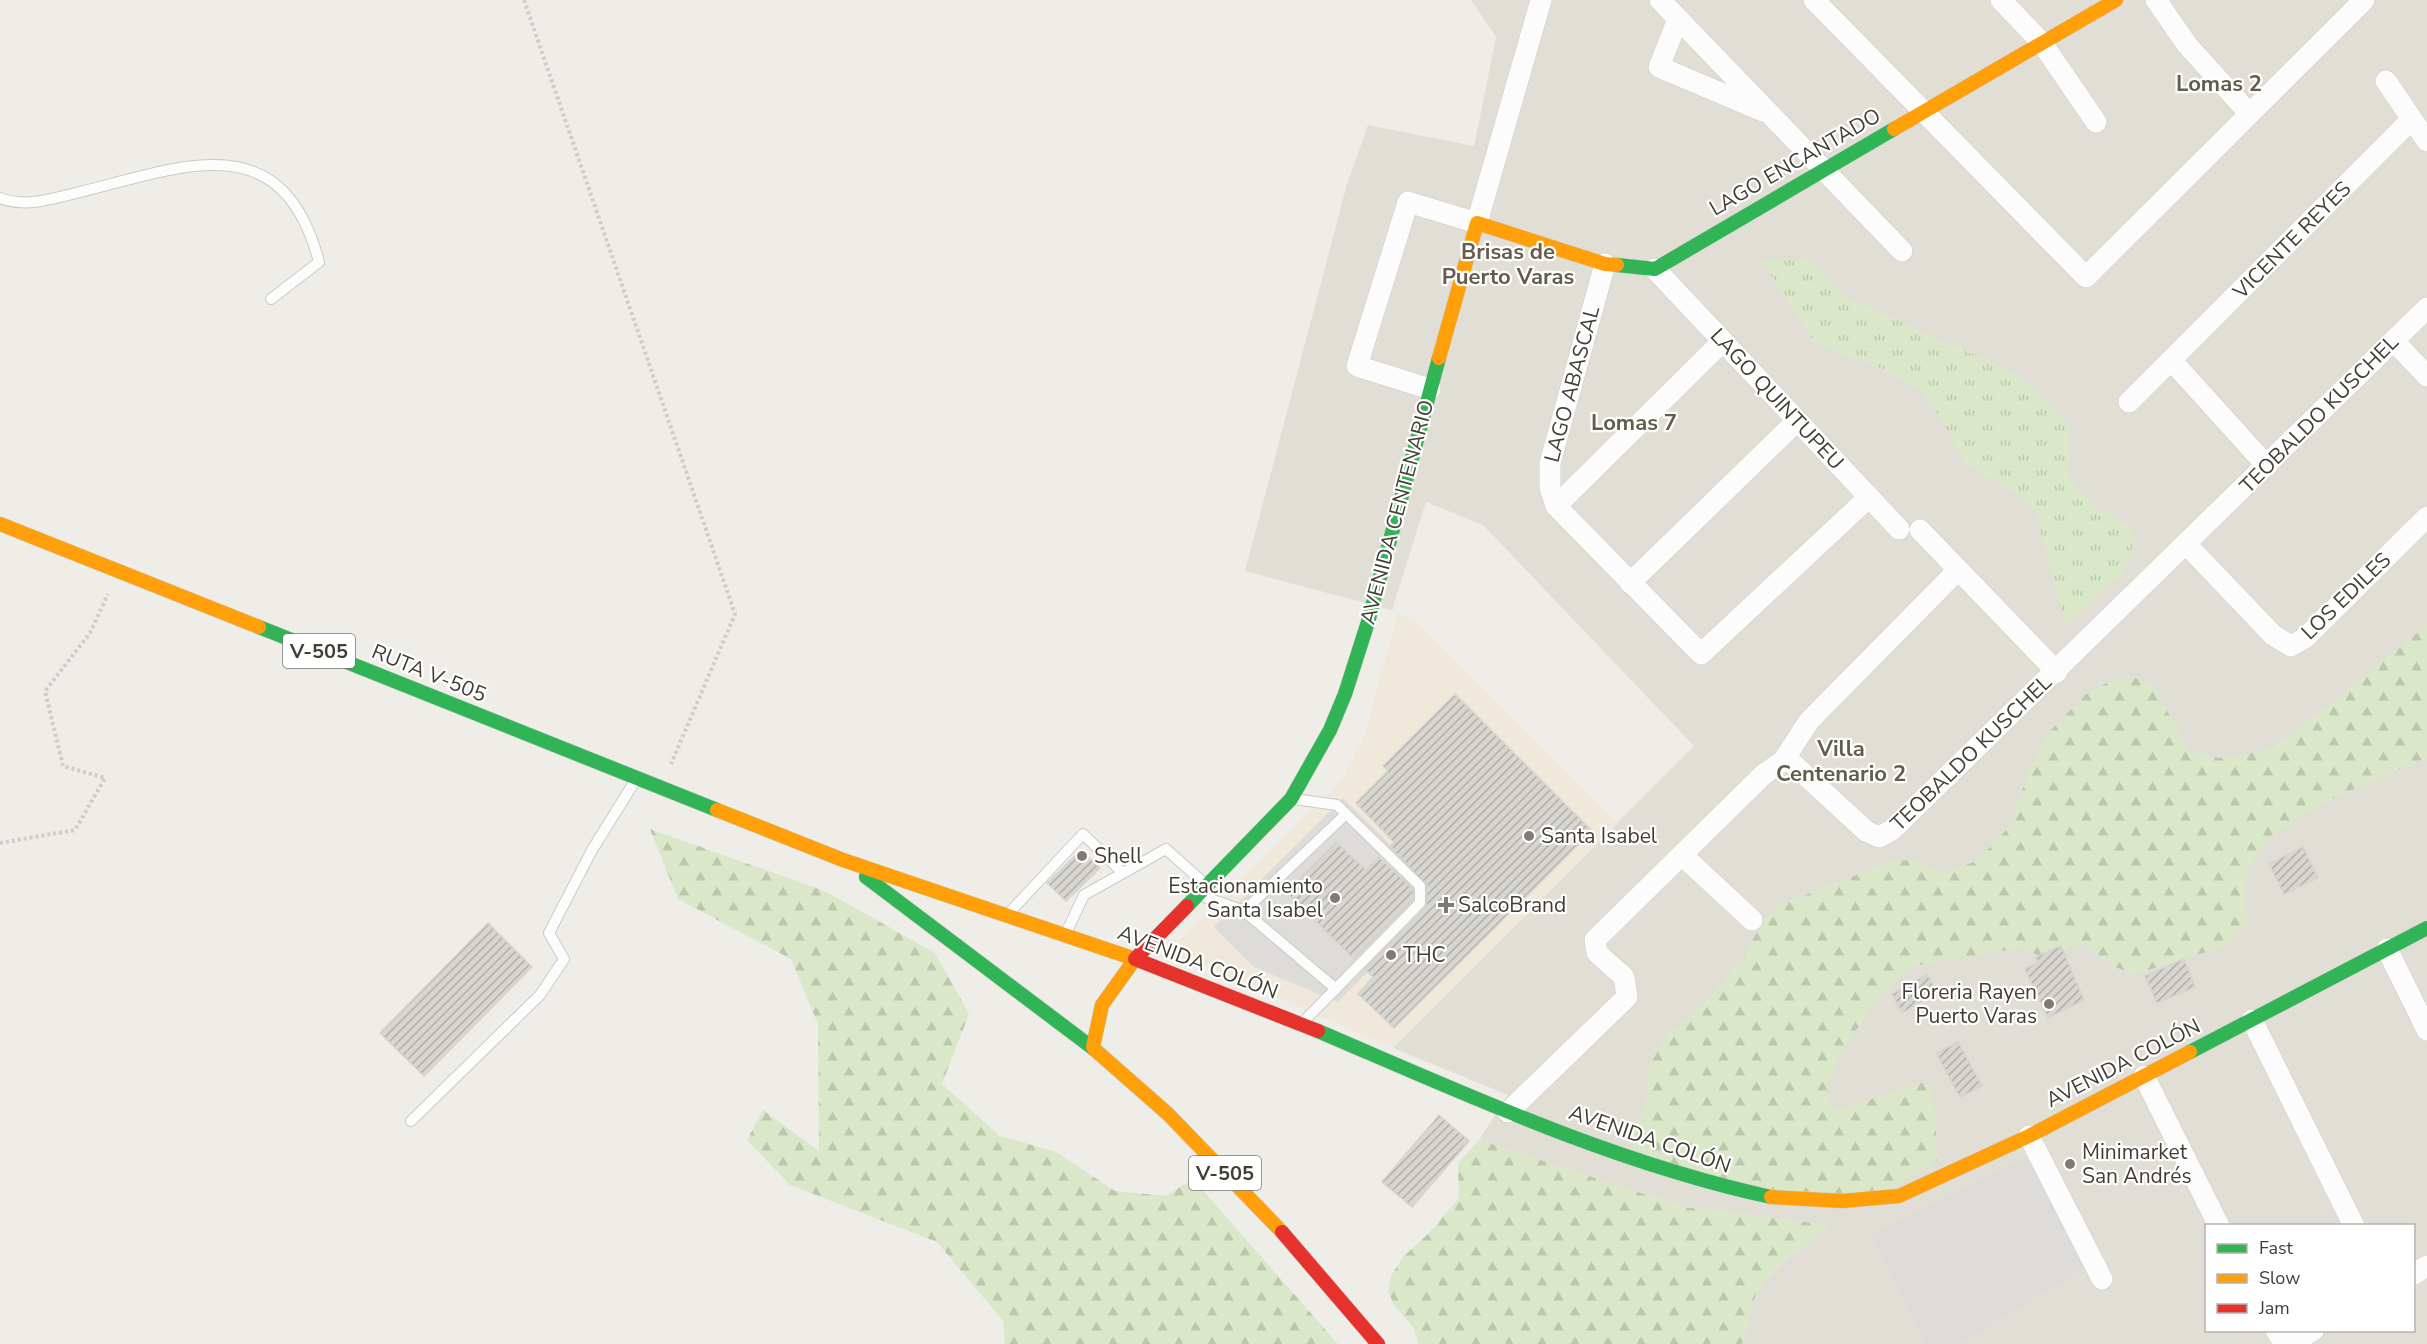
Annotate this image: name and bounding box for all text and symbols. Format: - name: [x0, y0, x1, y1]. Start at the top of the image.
- district label: Lomas 2: [2176, 69, 2262, 99]
- street label: LAGO ENCANTADO: [1704, 102, 1886, 222]
- street label: VICENTE REYES: [2226, 175, 2357, 306]
- district label: Brisas de Puerto Varas: [1442, 237, 1574, 292]
- street label: LAGO ABASCAL: [1538, 302, 1606, 465]
- street label: LAGO QUINTUPEU: [1704, 322, 1850, 476]
- street label: TEOBALDO KUSCHEL: [2234, 328, 2405, 499]
- street label: AVENIDA CENTENARIO: [1354, 397, 1440, 627]
- district label: Lomas 7: [1591, 408, 1677, 438]
- street label: LOS EDILES: [2295, 546, 2397, 646]
- road number: V-505: [283, 634, 355, 668]
- street label: RUTA V-505: [368, 637, 490, 709]
- street label: TEOBALDO KUSCHEL: [1884, 668, 2058, 837]
- district label: Villa Centenario 2: [1776, 734, 1906, 789]
- place label: Santa Isabel: [1541, 822, 1658, 850]
- marker: Santa Isabel: [1522, 829, 1536, 843]
- place label: Shell: [1094, 842, 1143, 870]
- marker: Shell: [1075, 849, 1089, 863]
- place label: Estacionamiento Santa Isabel: [1168, 872, 1324, 924]
- marker: Estacionamiento Santa Isabel: [1328, 891, 1342, 905]
- place label: SalcoBrand: [1458, 891, 1566, 919]
- marker: SalcoBrand: [1439, 898, 1453, 912]
- street label: AVENIDA COLÓN: [1114, 918, 1282, 1006]
- place label: THC: [1403, 941, 1446, 969]
- marker: THC: [1384, 948, 1398, 962]
- place label: Floreria Rayen Puerto Varas: [1901, 978, 2037, 1030]
- marker: Floreria Rayen Puerto Varas: [2042, 997, 2056, 1011]
- street label: AVENIDA COLÓN: [2041, 1012, 2205, 1114]
- street label: AVENIDA COLÓN: [1565, 1098, 1735, 1180]
- place label: Minimarket San Andrés: [2082, 1138, 2192, 1190]
- road number: V-505: [1189, 1156, 1261, 1190]
- marker: Minimarket San Andrés: [2063, 1157, 2077, 1171]
- legend: [2205, 1224, 2415, 1332]
- text: Fast: [2259, 1236, 2294, 1260]
- text: Slow: [2259, 1266, 2300, 1290]
- text: Jam: [2258, 1296, 2290, 1320]

